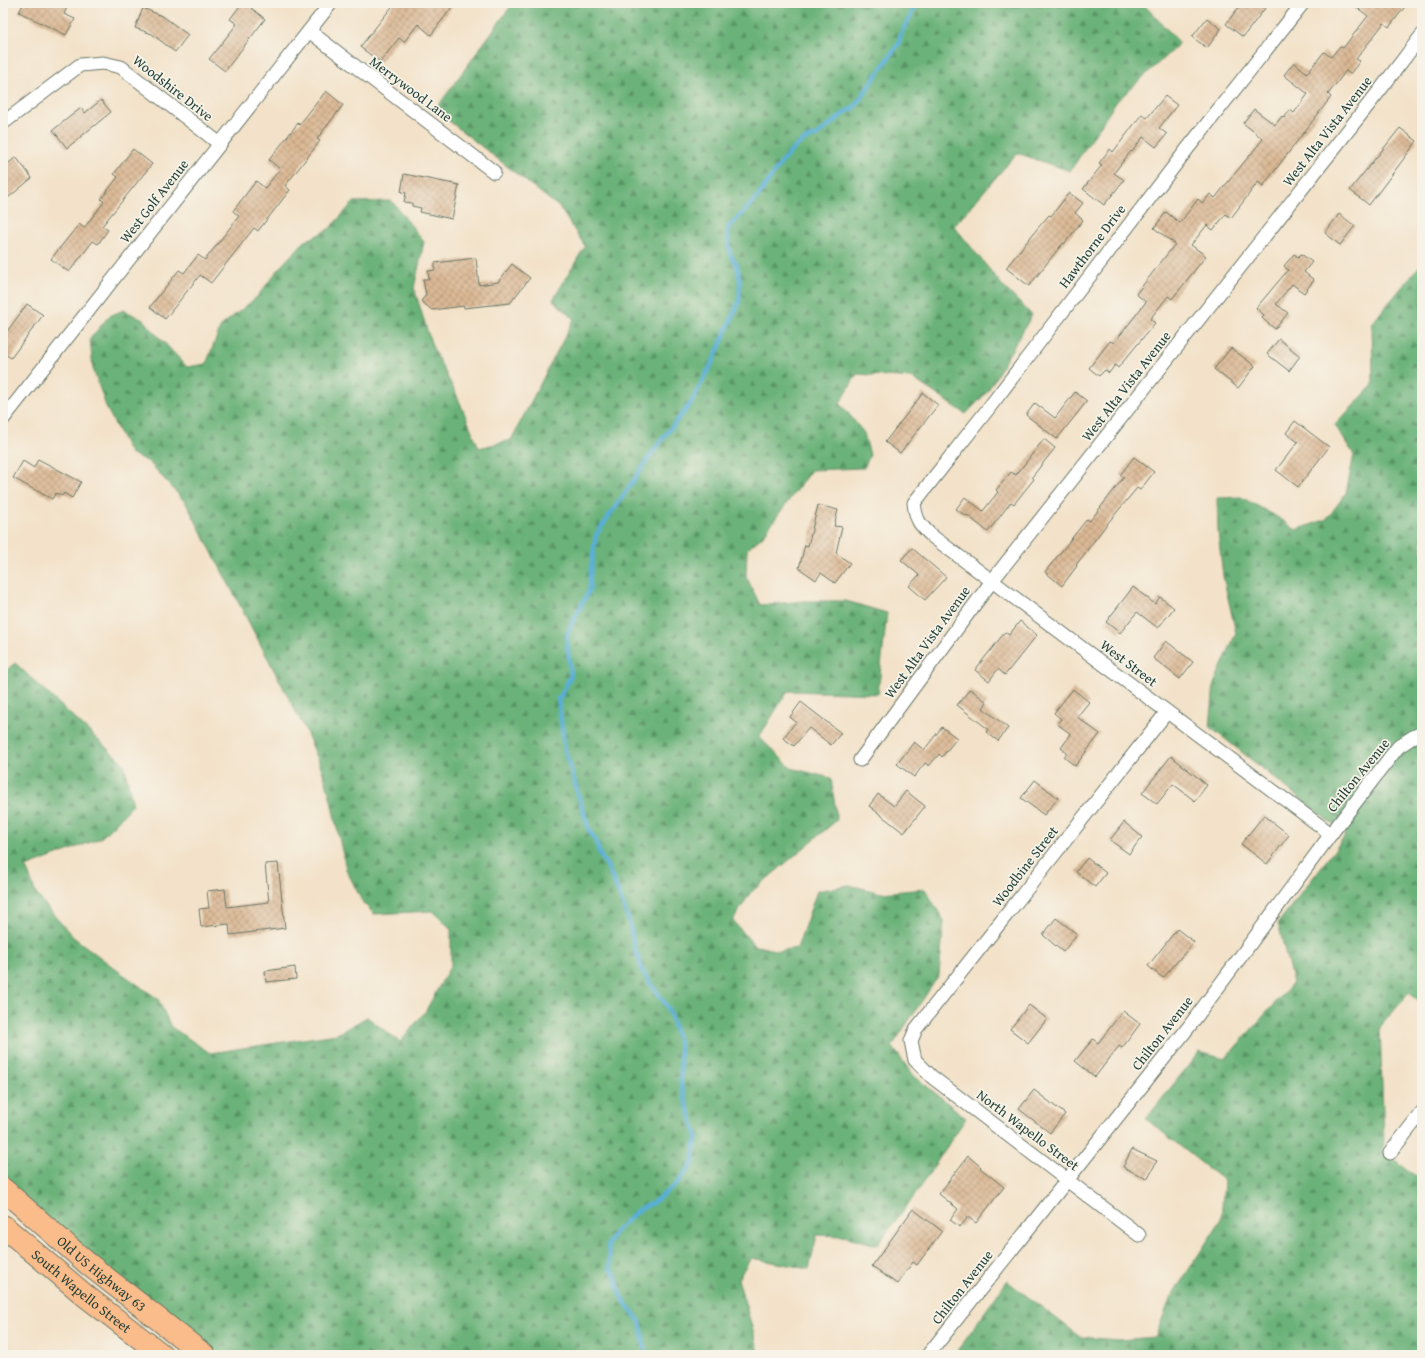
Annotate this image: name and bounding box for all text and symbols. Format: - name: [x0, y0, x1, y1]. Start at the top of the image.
- street label: Woodshire Drive: [129, 50, 218, 126]
- street label: Merrywood Lane: [365, 51, 457, 127]
- street label: West Alta Vista Avenue: [1278, 71, 1377, 190]
- street label: West Golf Avenue: [115, 155, 193, 247]
- street label: Hawthorne Drive: [1054, 200, 1130, 292]
- street label: West Alta Vista Avenue: [1077, 326, 1176, 445]
- street label: West Alta Vista Avenue: [879, 581, 975, 702]
- street label: West Street: [1096, 635, 1162, 691]
- street label: Chilton Avenue: [1322, 734, 1394, 816]
- street label: Woodbine Street: [987, 821, 1063, 910]
- street label: Chilton Avenue: [1127, 991, 1198, 1074]
- street label: North Wapello Street: [973, 1085, 1083, 1175]
- street label: Old US Highway 63: [53, 1231, 151, 1316]
- street label: South Wapello Street: [27, 1244, 136, 1338]
- street label: Chilton Avenue: [927, 1245, 998, 1328]

